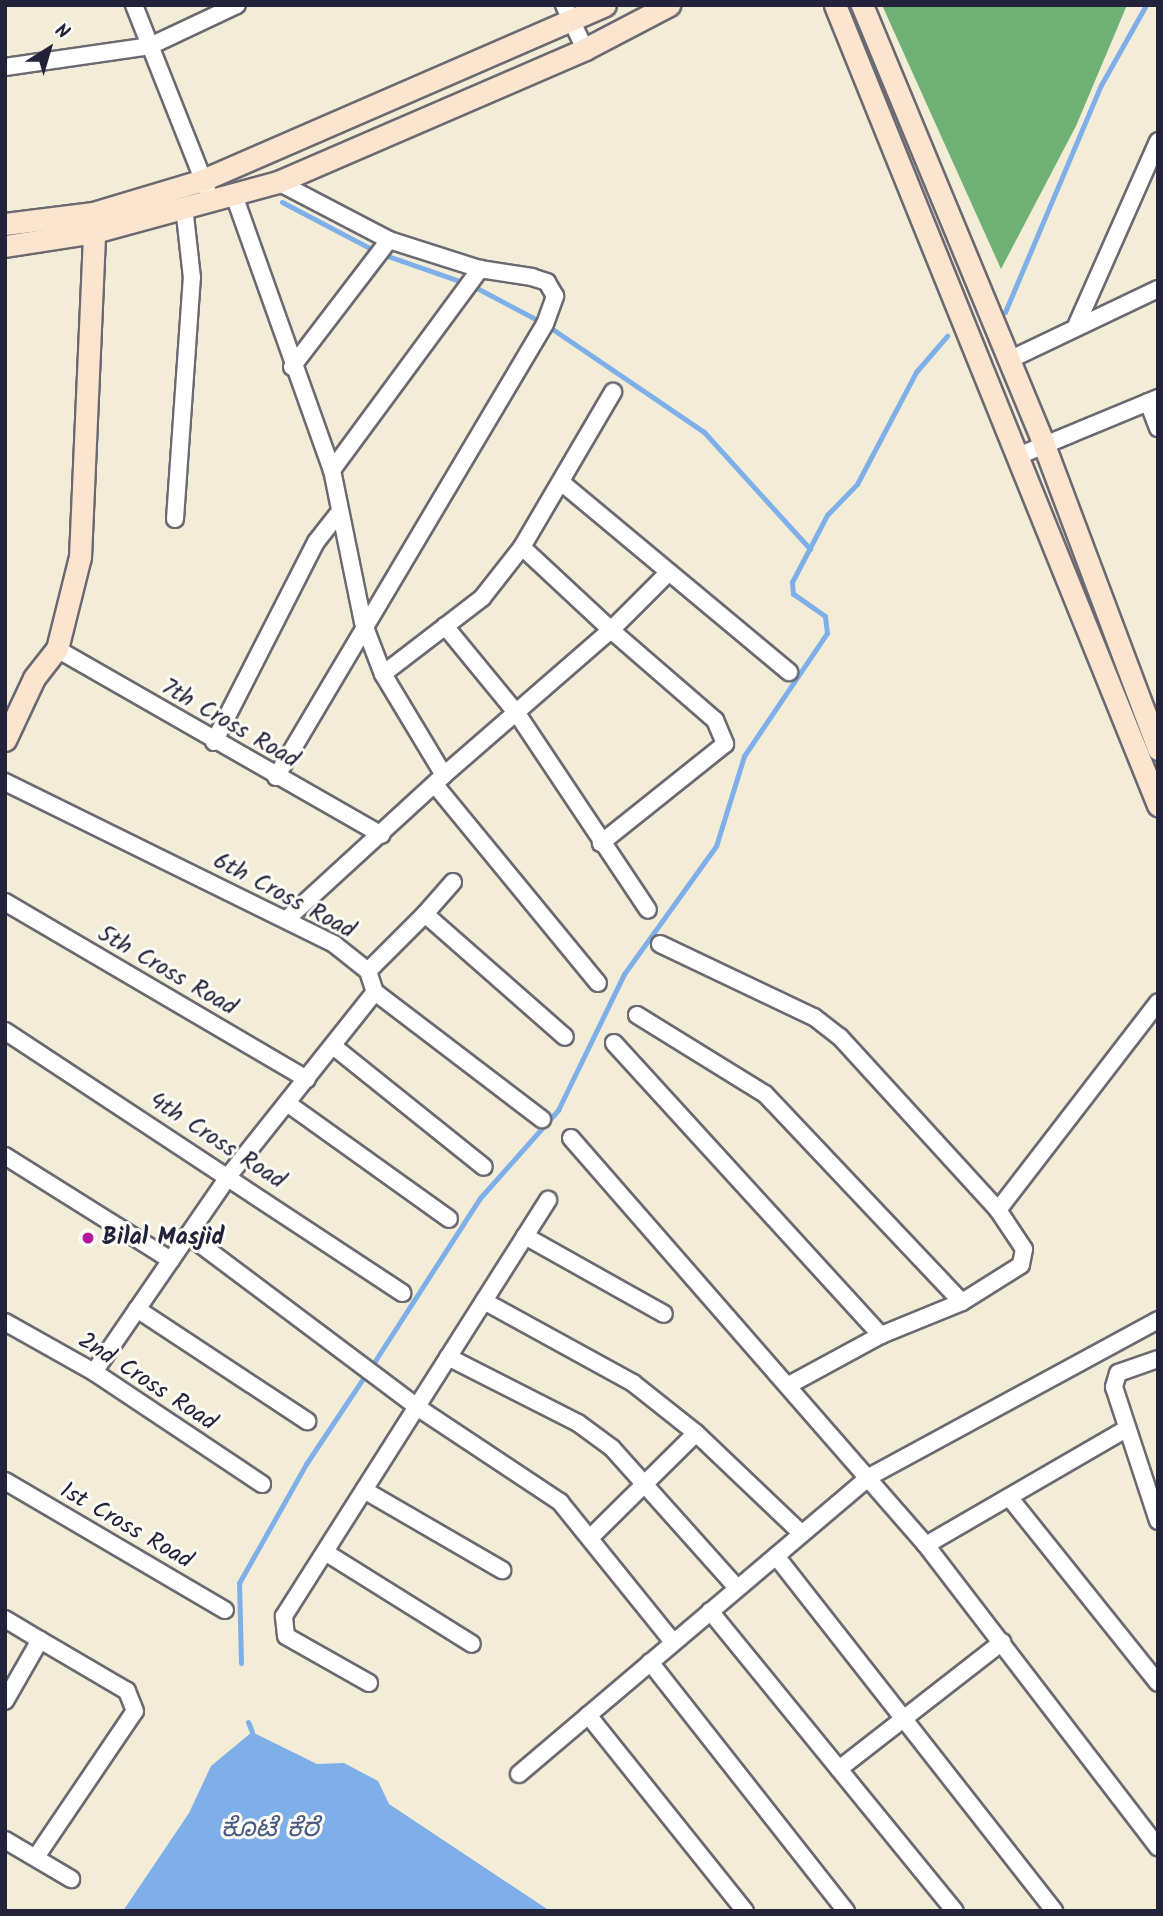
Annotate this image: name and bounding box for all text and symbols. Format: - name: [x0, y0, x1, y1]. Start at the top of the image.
- north arrow: [14, 14, 84, 84]
- text: N: [48, 17, 75, 48]
- street label: 7th Cross Road: [156, 673, 304, 775]
- street label: 6th Cross Road: [208, 847, 360, 945]
- street label: 5th Cross Road: [92, 920, 242, 1022]
- street label: 4th Cross Road: [144, 1086, 290, 1196]
- place label: Bilal Masjid: [102, 1224, 224, 1252]
- marker: Bilal Masjid: [80, 1230, 96, 1246]
- street label: 2nd Cross Road: [72, 1326, 222, 1438]
- street label: 1st Cross Road: [55, 1477, 197, 1575]
- water label: ಕೊಟೆ ಕೆರೆ: [221, 1814, 319, 1846]

